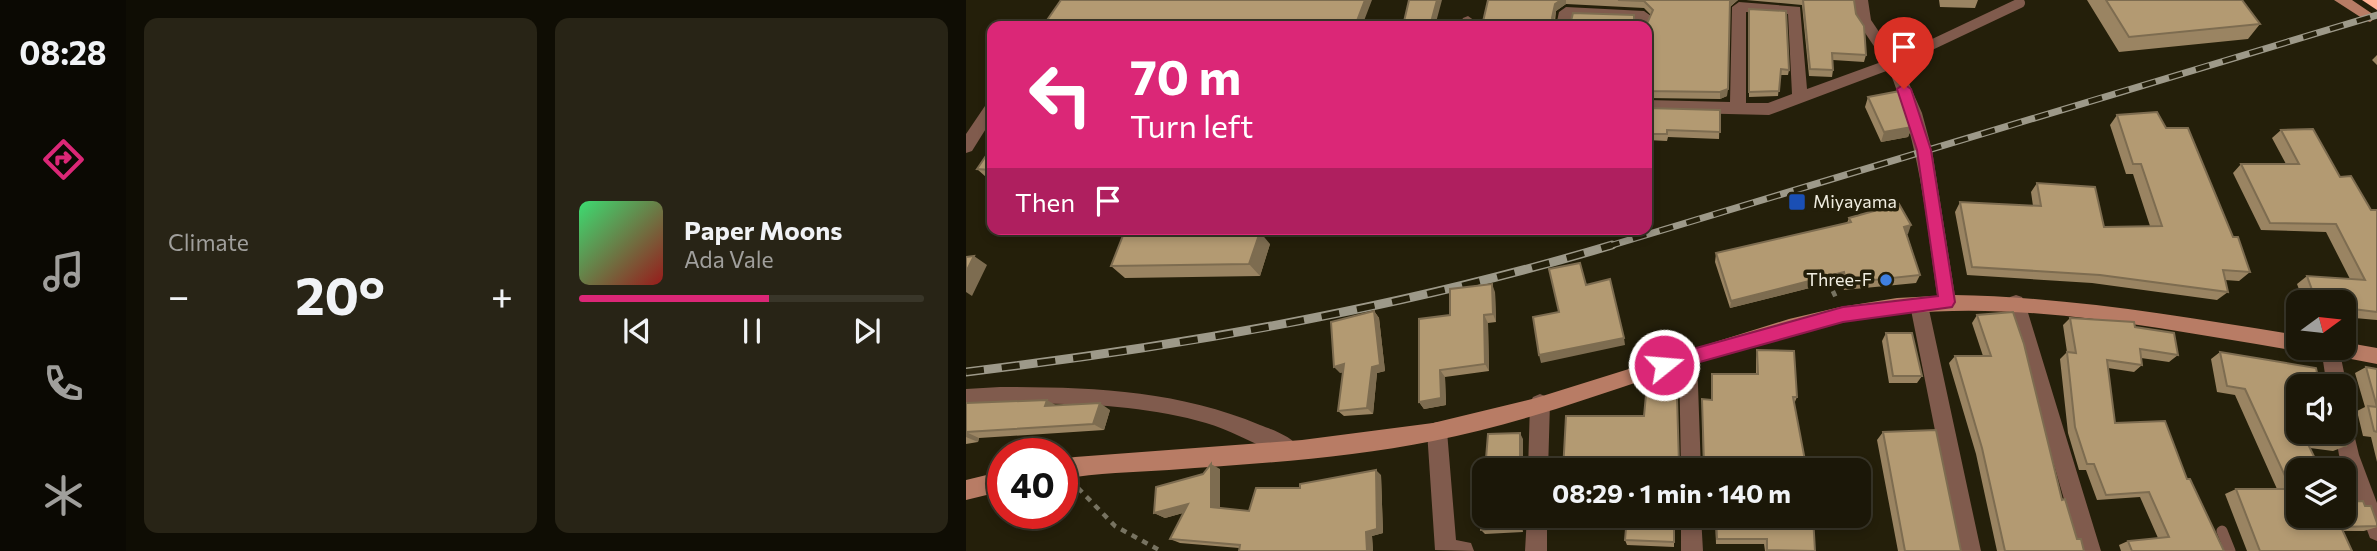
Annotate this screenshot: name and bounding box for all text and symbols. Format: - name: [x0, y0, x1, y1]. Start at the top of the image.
- pin: [1874, 17, 1934, 89]
- icon: arrive: [1885, 28, 1923, 66]
- text: 08:28: [19, 32, 107, 72]
- text: 70 m: [1130, 45, 1241, 105]
- icon: left: [1015, 49, 1106, 140]
- text: Turn left: [1130, 105, 1254, 145]
- icon: directions: [39, 135, 88, 184]
- icon: arrive: [1089, 182, 1127, 220]
- text: Then: [1015, 186, 1075, 217]
- place label: Miyayama: [1813, 190, 1897, 212]
- marker: Miyayama: [1787, 192, 1807, 212]
- text: Paper Moons: [684, 214, 842, 245]
- text: Climate: [168, 228, 249, 256]
- text: Ada Vale: [684, 245, 774, 273]
- icon: music: [39, 247, 88, 296]
- text: 20°: [295, 262, 385, 326]
- place label: Three-F: [1806, 268, 1872, 290]
- text: −: [168, 271, 190, 318]
- text: +: [491, 271, 513, 318]
- marker: Three-F: [1878, 272, 1894, 288]
- north arrow: [2286, 290, 2356, 360]
- map controls: [2286, 290, 2356, 528]
- icon: previous: [618, 312, 656, 350]
- icon: pause: [733, 312, 771, 350]
- icon: next: [848, 312, 886, 350]
- position arrow: [1627, 328, 1701, 402]
- icon: phone: [39, 359, 88, 408]
- button: sound: [2286, 374, 2356, 444]
- speed limit sign: 40: [987, 438, 1078, 529]
- button: layers: [2286, 458, 2356, 528]
- icon: climate: [39, 471, 88, 520]
- text: 08:29 · 1 min · 140 m: [1552, 477, 1791, 508]

